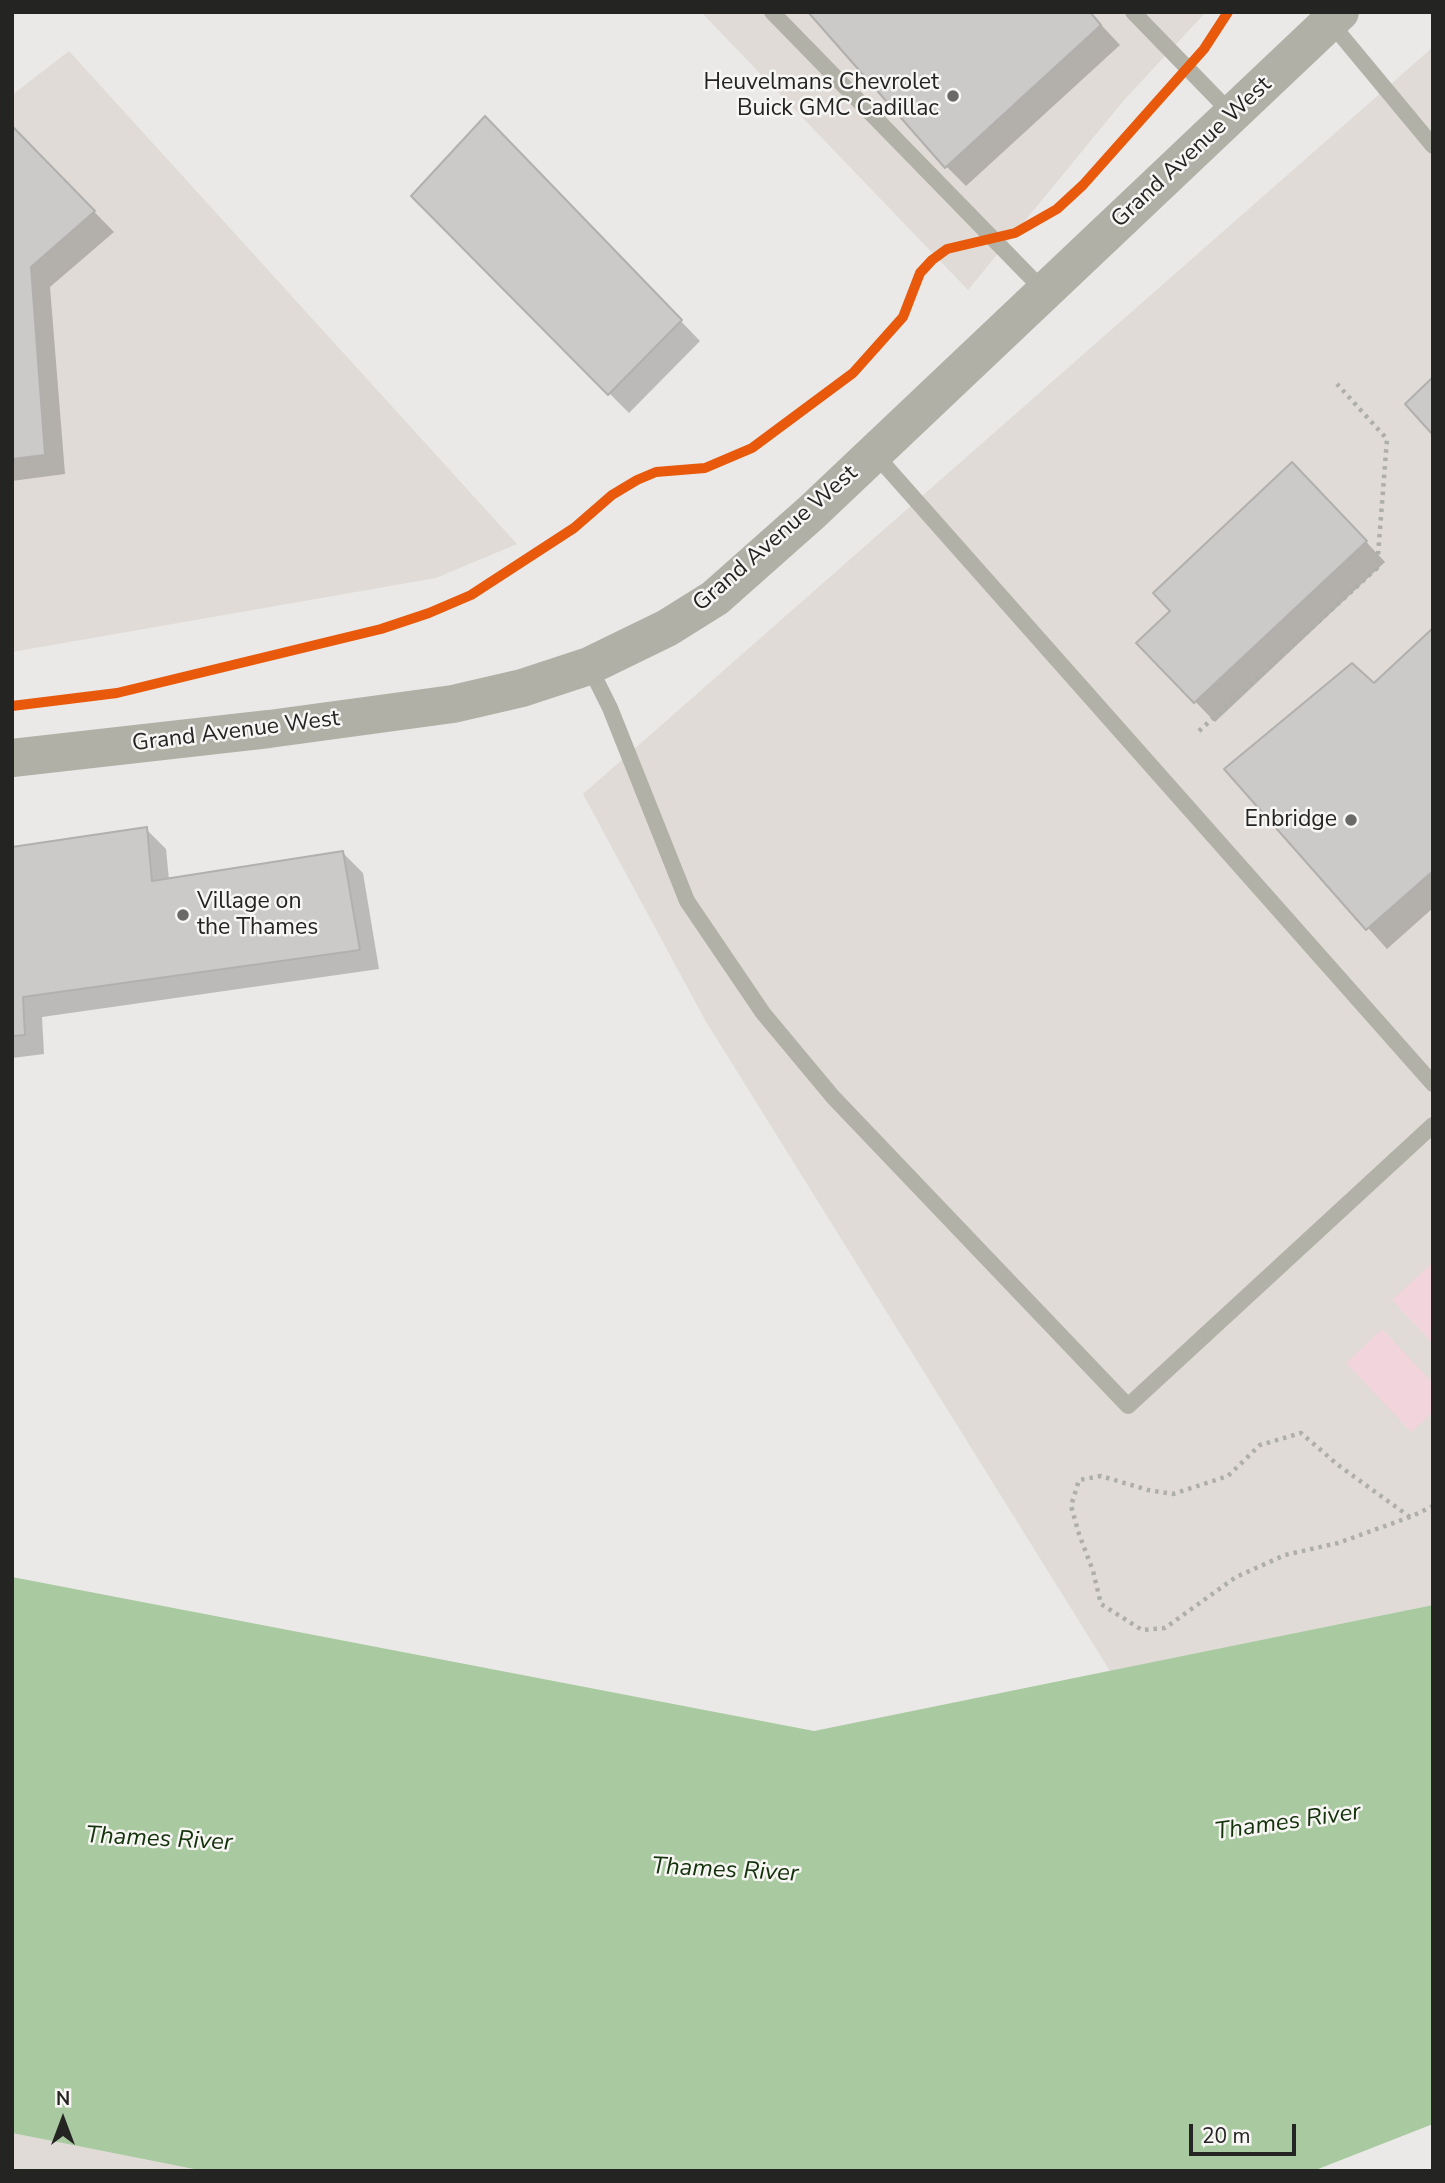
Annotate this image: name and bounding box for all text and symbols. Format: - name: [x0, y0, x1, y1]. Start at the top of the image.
- place label: Heuvelmans Chevrolet Buick GMC Cadillac: [703, 69, 939, 123]
- street label: Grand Avenue West: [1106, 72, 1278, 234]
- marker: Heuvelmans Chevrolet Buick GMC Cadillac: [945, 88, 961, 104]
- street label: Grand Avenue West: [688, 460, 864, 618]
- street label: Grand Avenue West: [131, 706, 341, 758]
- place label: Enbridge: [1244, 806, 1337, 834]
- marker: Enbridge: [1343, 812, 1359, 828]
- place label: Village on the Thames: [197, 888, 318, 942]
- marker: Village on the Thames: [175, 907, 191, 923]
- water label: Thames River: [1213, 1799, 1363, 1847]
- water label: Thames River: [85, 1822, 233, 1858]
- water label: Thames River: [651, 1853, 799, 1889]
- north arrow: [28, 2085, 98, 2155]
- text: N: [56, 2086, 70, 2112]
- scale bar: [1193, 2110, 1300, 2154]
- text: 20 m: [1202, 2122, 1251, 2150]

